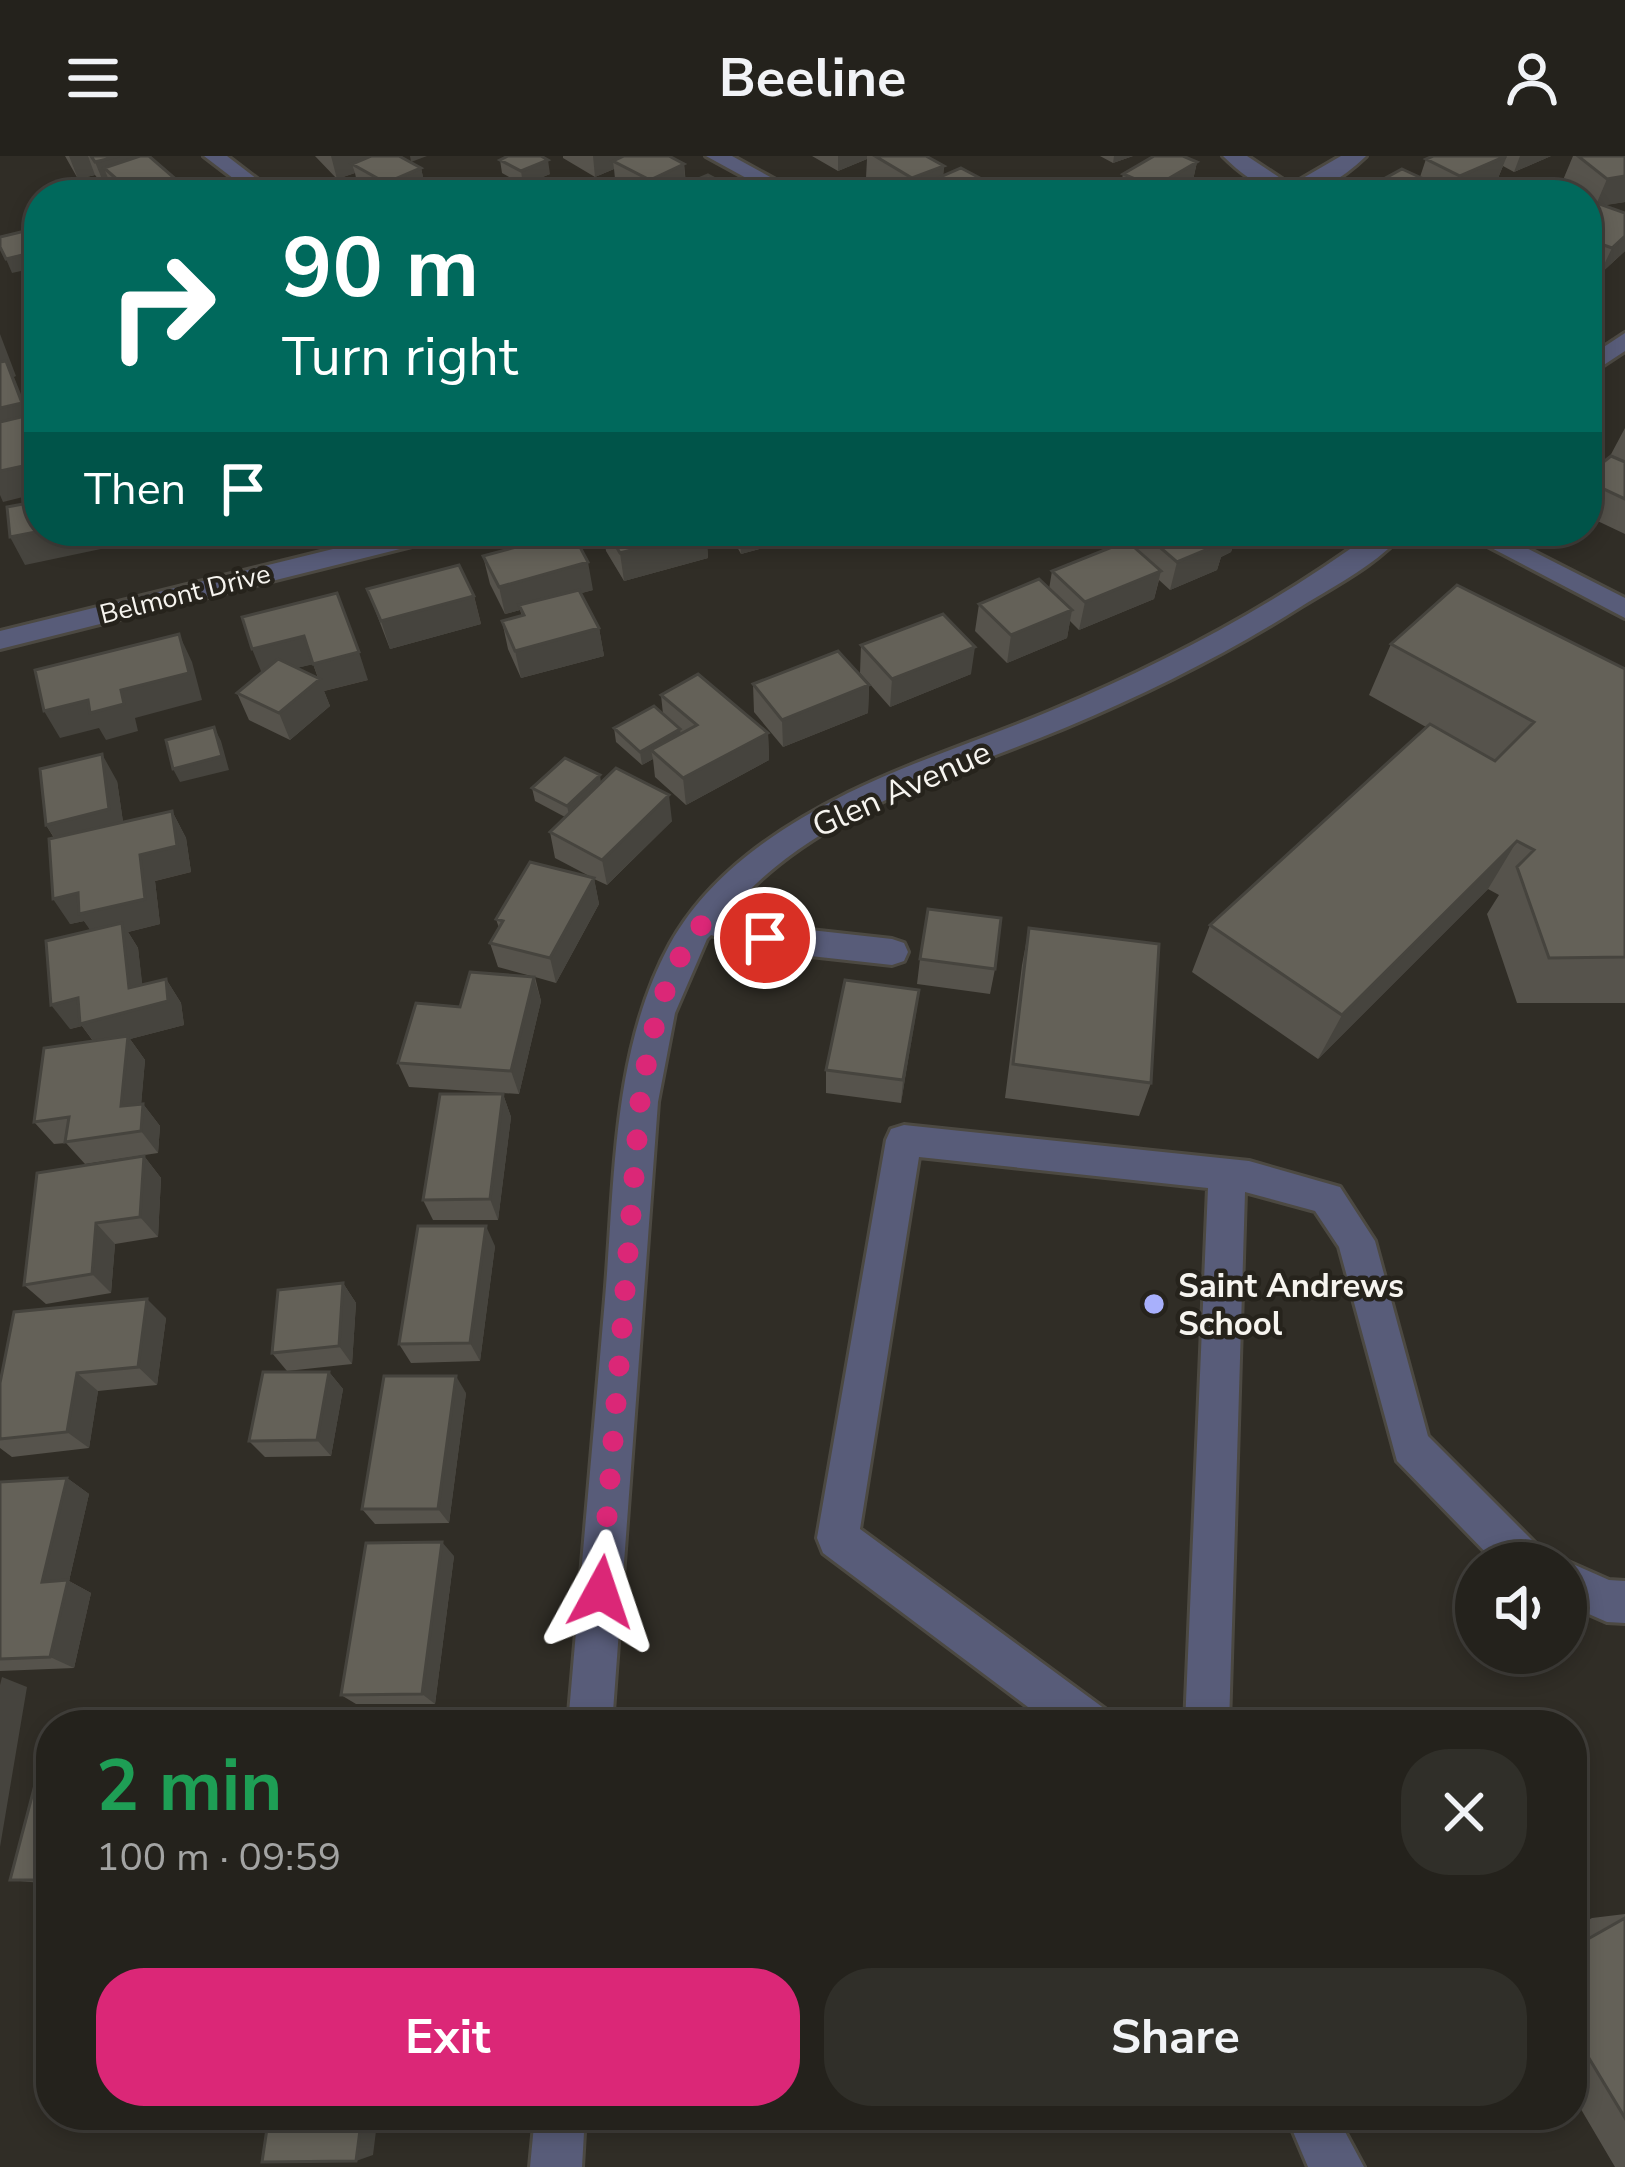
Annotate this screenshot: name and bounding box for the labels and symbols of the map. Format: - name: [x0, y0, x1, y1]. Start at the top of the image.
- street label: Belmont Drive: [96, 555, 274, 634]
- street label: Glen Avenue: [805, 730, 998, 849]
- pin: [714, 887, 816, 989]
- place label: Saint Andrews School: [1178, 1264, 1404, 1347]
- marker: Saint Andrews School: [1141, 1291, 1167, 1317]
- position arrow: [538, 1529, 664, 1655]

